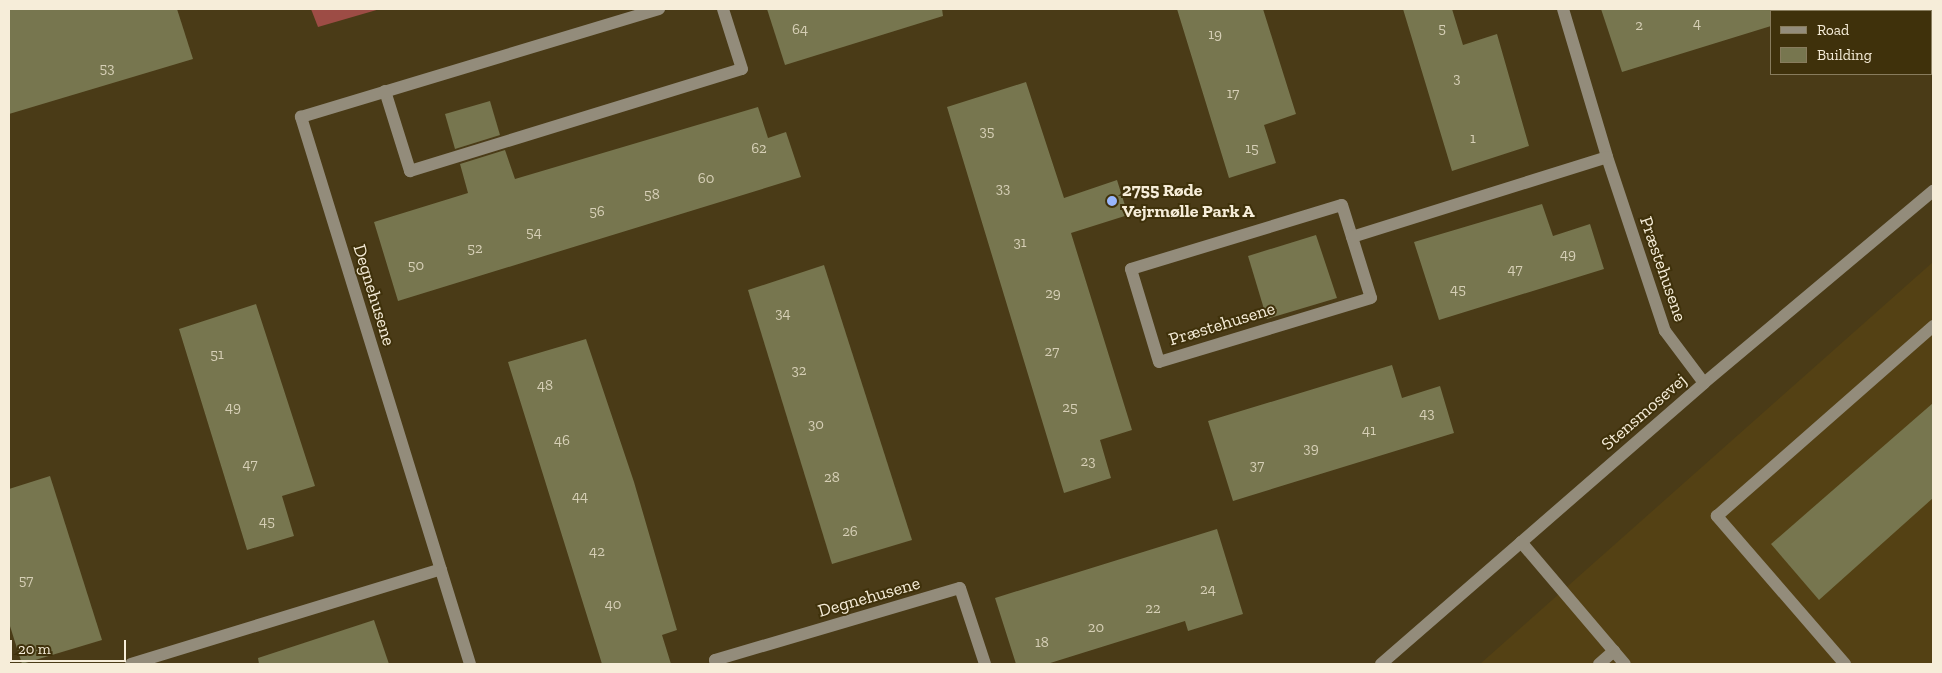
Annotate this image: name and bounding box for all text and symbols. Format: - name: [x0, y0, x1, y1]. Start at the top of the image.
- legend: [1770, 10, 1932, 75]
- house number: 4: [1693, 15, 1701, 33]
- house number: 2: [1635, 17, 1643, 35]
- house number: 5: [1438, 20, 1446, 38]
- house number: 64: [792, 21, 808, 39]
- text: Road: [1817, 21, 1849, 39]
- house number: 19: [1208, 26, 1222, 44]
- text: Building: [1817, 46, 1872, 64]
- house number: 53: [99, 60, 115, 78]
- house number: 3: [1453, 70, 1461, 88]
- house number: 17: [1227, 85, 1239, 103]
- house number: 35: [979, 123, 995, 141]
- house number: 1: [1470, 130, 1476, 148]
- house number: 62: [751, 140, 767, 158]
- house number: 15: [1245, 140, 1259, 158]
- house number: 60: [698, 170, 714, 188]
- house number: 33: [996, 180, 1010, 198]
- place label: 2755 Røde Vejrmølle Park A: [1122, 180, 1255, 222]
- house number: 58: [644, 186, 660, 204]
- marker: 2755 Røde Vejrmølle Park A: [1106, 195, 1118, 207]
- house number: 56: [589, 203, 605, 221]
- street label: Præstehusene: [1635, 214, 1691, 324]
- house number: 54: [526, 224, 542, 242]
- house number: 31: [1013, 234, 1027, 252]
- house number: 52: [467, 240, 483, 258]
- street label: Degnehusene: [348, 242, 400, 348]
- house number: 49: [1560, 246, 1576, 264]
- house number: 50: [408, 257, 424, 275]
- house number: 47: [1508, 261, 1522, 279]
- house number: 45: [1450, 281, 1466, 299]
- house number: 29: [1045, 285, 1061, 303]
- street label: Præstehusene: [1166, 298, 1278, 350]
- house number: 34: [775, 305, 791, 323]
- house number: 27: [1045, 343, 1059, 361]
- house number: 51: [210, 346, 224, 364]
- house number: 32: [791, 362, 807, 380]
- street label: Stensmosevej: [1597, 369, 1691, 455]
- house number: 48: [537, 377, 553, 395]
- house number: 49: [225, 399, 241, 417]
- house number: 25: [1062, 399, 1078, 417]
- house number: 43: [1419, 405, 1435, 423]
- house number: 30: [808, 416, 824, 434]
- house number: 41: [1362, 422, 1376, 440]
- house number: 46: [554, 432, 570, 450]
- house number: 39: [1303, 440, 1319, 458]
- house number: 23: [1080, 453, 1096, 471]
- house number: 47: [243, 456, 257, 474]
- house number: 37: [1250, 457, 1264, 475]
- house number: 28: [824, 469, 840, 487]
- house number: 44: [572, 488, 588, 506]
- house number: 45: [259, 513, 275, 531]
- house number: 26: [842, 523, 858, 541]
- house number: 42: [589, 543, 605, 561]
- house number: 57: [19, 572, 33, 590]
- street label: Degnehusene: [816, 572, 922, 622]
- house number: 24: [1200, 581, 1216, 599]
- house number: 40: [605, 596, 621, 614]
- house number: 22: [1145, 600, 1161, 618]
- house number: 20: [1088, 619, 1104, 637]
- scale bar: [12, 630, 129, 662]
- house number: 18: [1035, 634, 1049, 652]
- text: 20 m: [18, 640, 51, 658]

